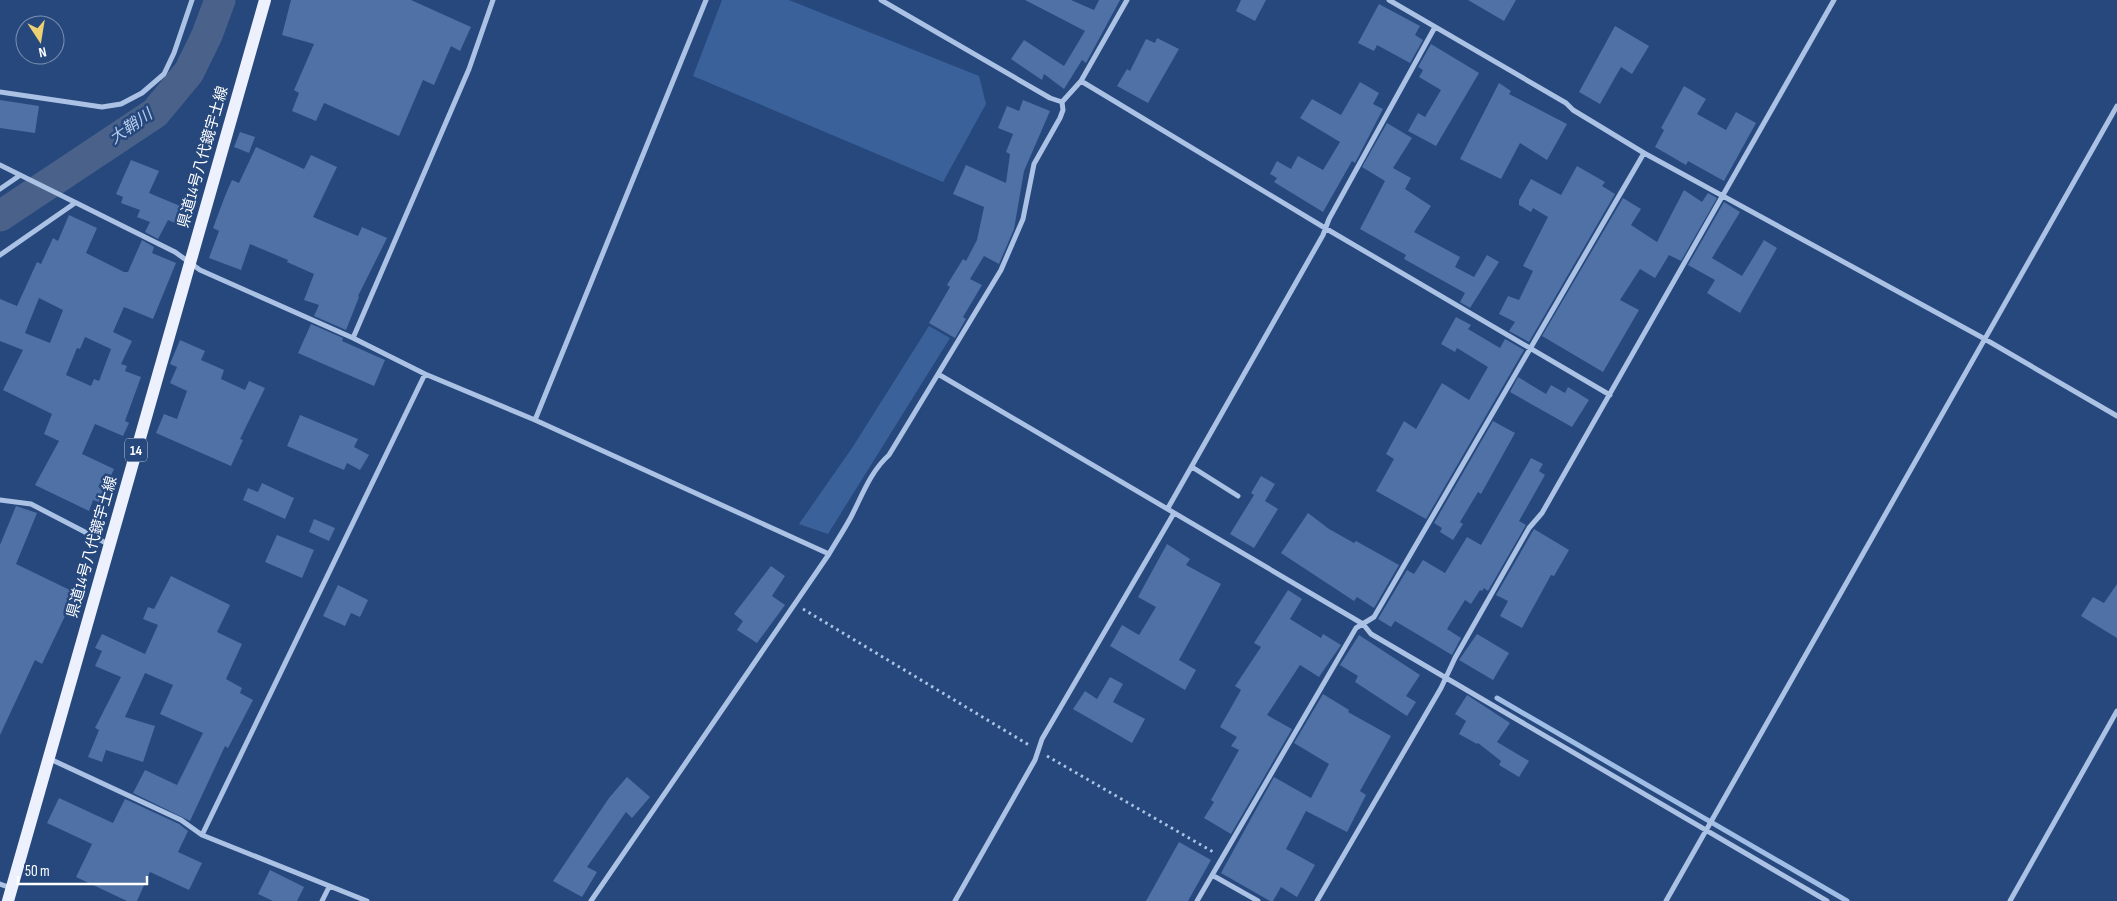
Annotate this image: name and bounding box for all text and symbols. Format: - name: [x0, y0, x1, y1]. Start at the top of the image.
- north arrow: [15, 15, 65, 65]
- text: N: [37, 43, 48, 61]
- street label: 県道14号八代鏡宇土線: [174, 84, 232, 230]
- water label: 大鞘川: [106, 104, 158, 149]
- road number: 14: [125, 438, 147, 462]
- street label: 県道14号八代鏡宇土線: [63, 474, 121, 620]
- scale bar: [18, 854, 146, 886]
- text: 50 m: [25, 862, 50, 881]

